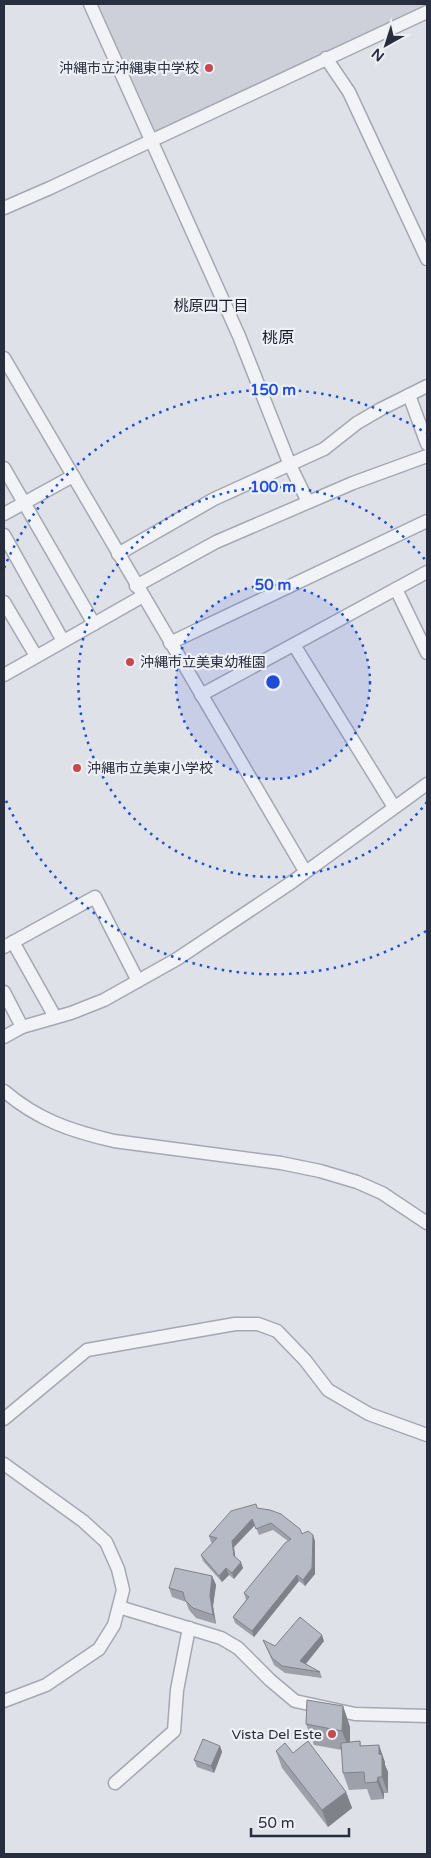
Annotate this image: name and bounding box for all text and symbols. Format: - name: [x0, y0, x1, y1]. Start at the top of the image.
- north arrow: [361, 20, 411, 70]
- text: N: [368, 45, 388, 65]
- place label: 沖縄市立沖縄東中学校: [59, 60, 199, 77]
- marker: 沖縄市立沖縄東中学校: [203, 62, 215, 74]
- district label: 桃原四丁目: [173, 297, 249, 315]
- district label: 桃原: [262, 328, 294, 348]
- text: 150 m: [250, 381, 296, 399]
- text: 100 m: [250, 478, 296, 496]
- text: 50 m: [255, 576, 291, 594]
- place label: 沖縄市立美東幼稚園: [140, 654, 266, 671]
- marker: 沖縄市立美東幼稚園: [124, 656, 136, 668]
- centre of rings: [264, 673, 282, 691]
- place label: 沖縄市立美東小学校: [87, 760, 213, 777]
- marker: 沖縄市立美東小学校: [71, 762, 83, 774]
- place label: Vista Del Este: [231, 1726, 322, 1743]
- marker: Vista Del Este: [326, 1728, 338, 1740]
- scale bar: [251, 1806, 348, 1838]
- text: 50 m: [258, 1814, 295, 1832]

